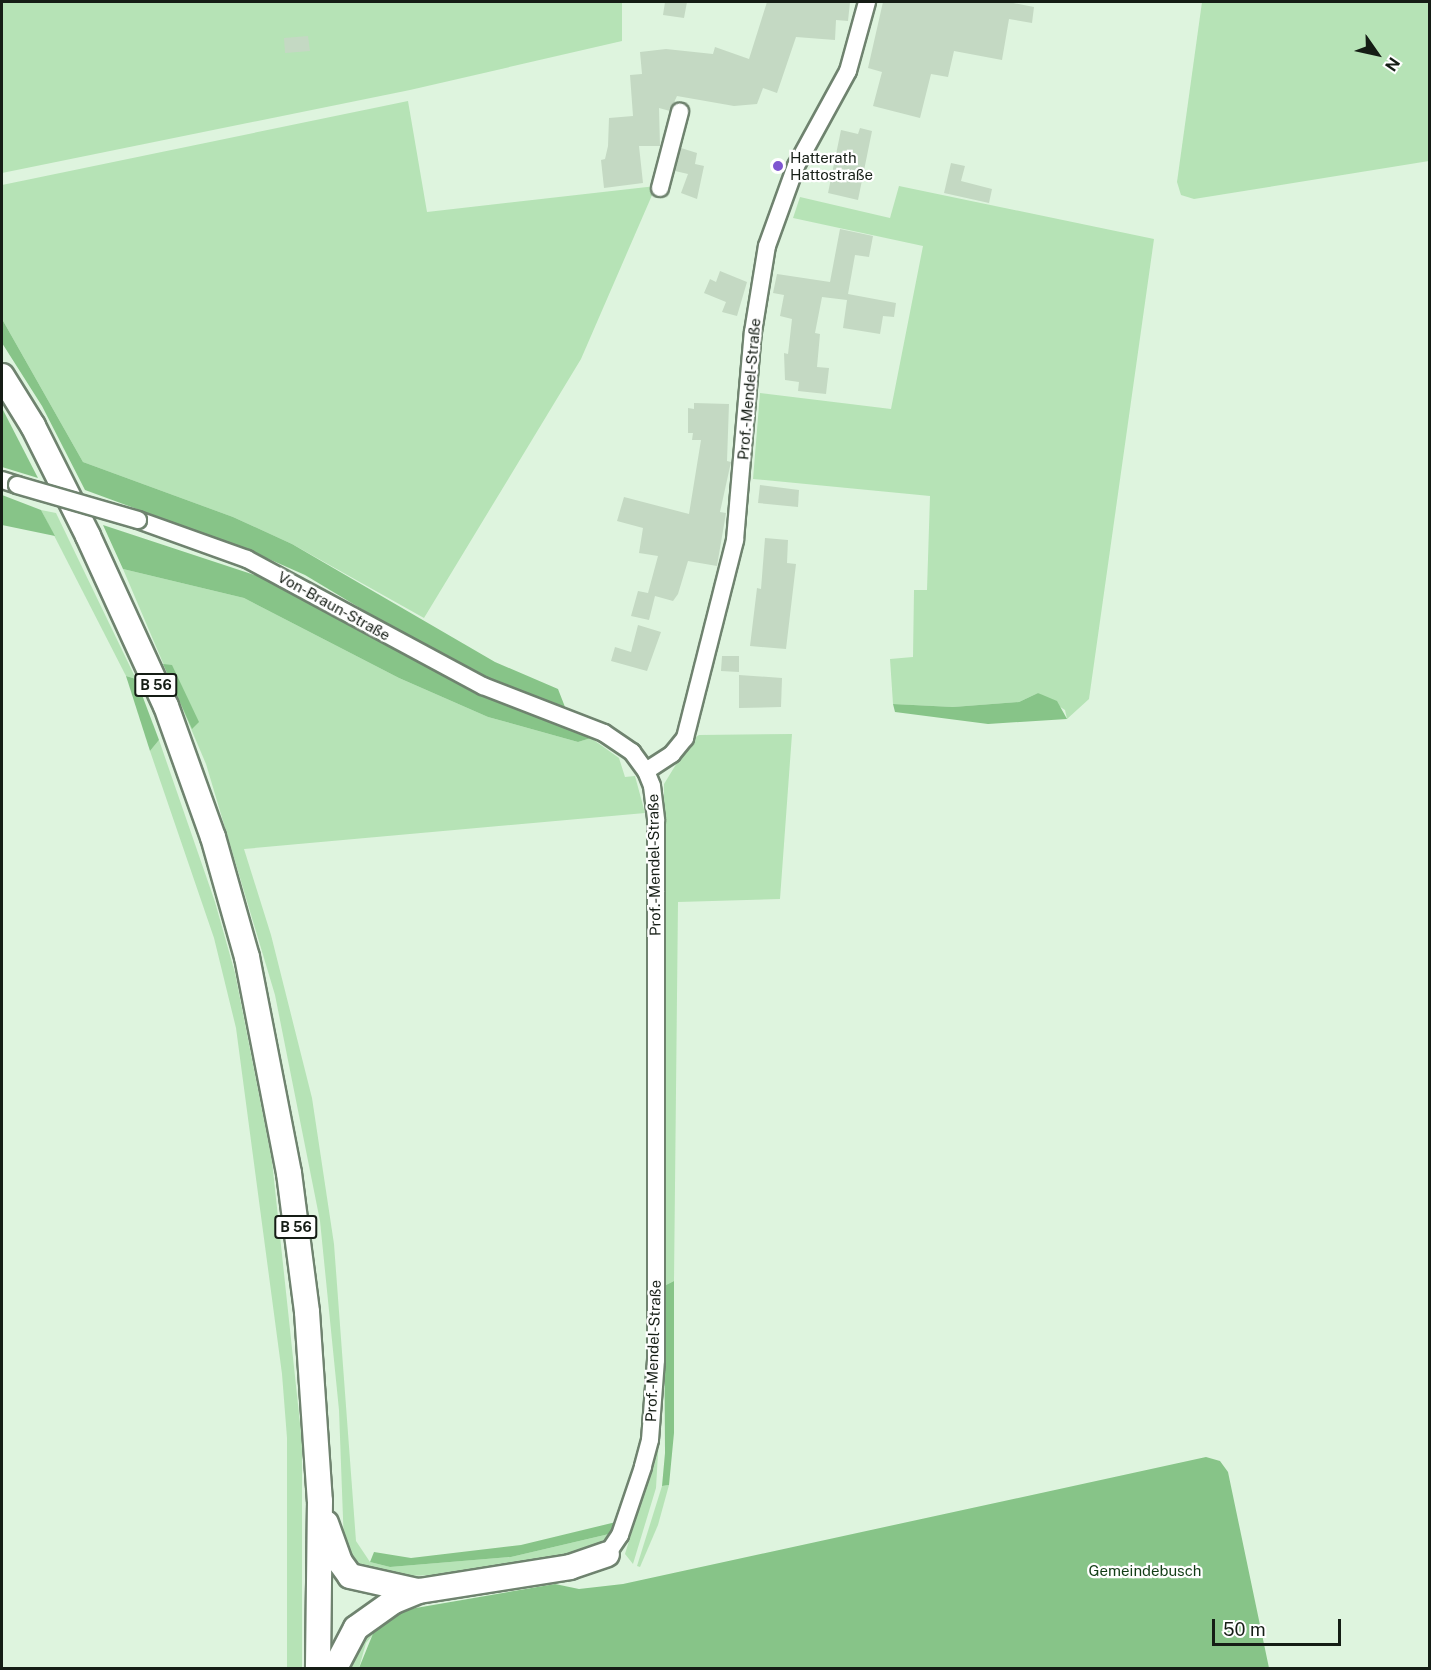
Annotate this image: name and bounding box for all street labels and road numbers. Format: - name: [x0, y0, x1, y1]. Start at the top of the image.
- street label: Prof.-Mendel-Straße: [734, 317, 764, 461]
- street label: Von-Braun-Straße: [275, 568, 393, 644]
- road number: B 56: [134, 674, 178, 696]
- street label: Prof.-Mendel-Straße: [644, 794, 664, 936]
- road number: B 56: [274, 1216, 318, 1238]
- street label: Prof.-Mendel-Straße: [642, 1280, 664, 1422]

